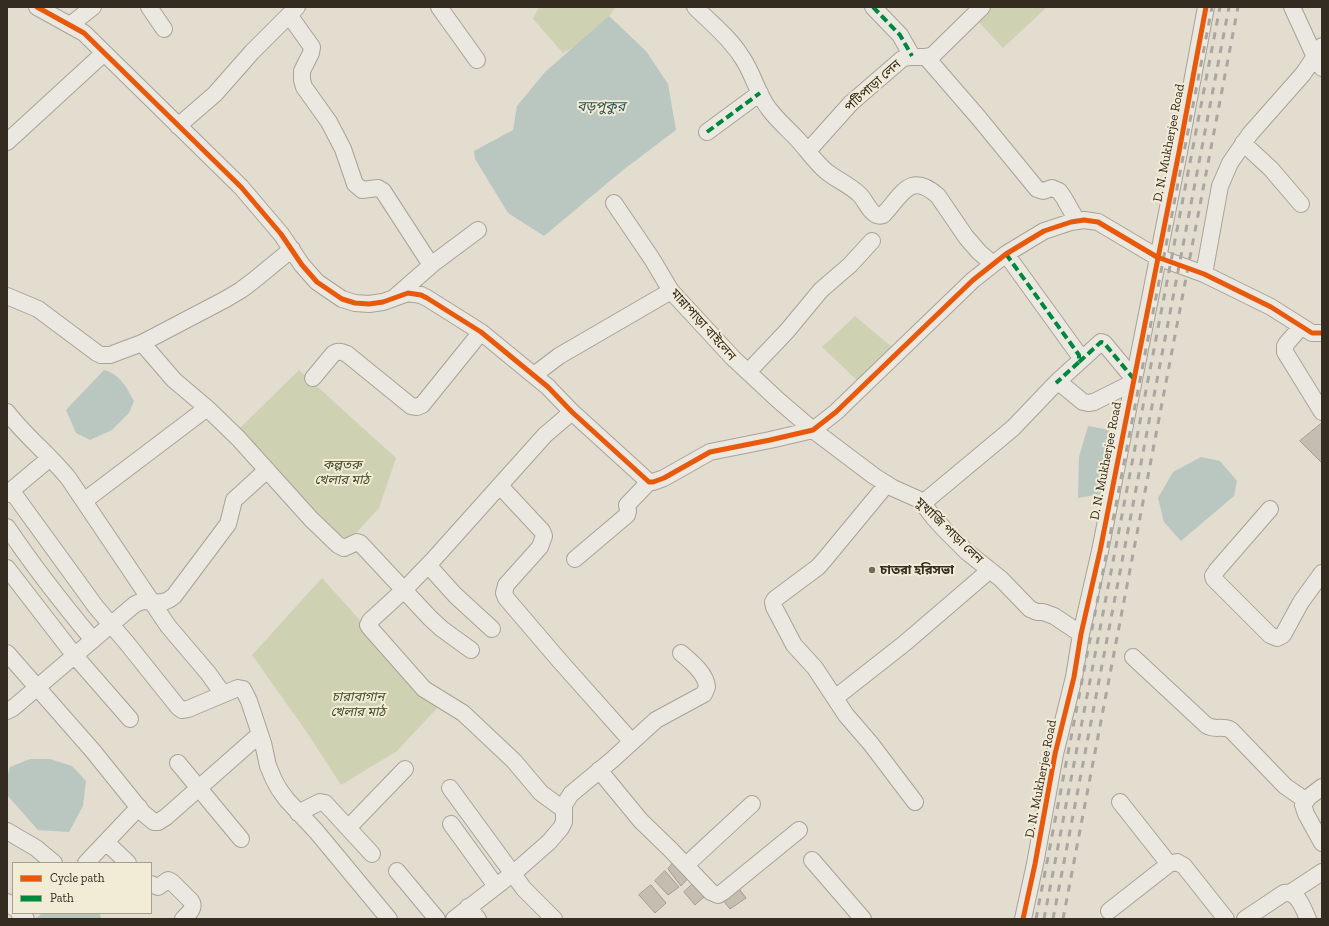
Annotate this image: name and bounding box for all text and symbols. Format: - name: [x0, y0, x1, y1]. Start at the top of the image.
- street label: পটিপাড়া লেন: [842, 57, 904, 115]
- street label: D. N. Mukherjee Road: [1150, 83, 1188, 203]
- water label: বড়পুকুর: [577, 99, 625, 115]
- street label: মান্নাপাড়া বাইলেন: [667, 286, 739, 364]
- street label: D. N. Mukherjee Road: [1087, 401, 1125, 521]
- park label: কল্পতরু খেলার মাঠ: [315, 457, 369, 488]
- street label: মুখার্জি পাড়া লেন: [912, 495, 986, 567]
- place label: চাতরা হরিসভা: [880, 562, 954, 578]
- marker: চাতরা হরিসভা: [867, 565, 877, 575]
- park label: চারাবাগান খেলার মাঠ: [331, 689, 385, 720]
- street label: D. N. Mukherjee Road: [1022, 719, 1060, 839]
- legend: [12, 862, 152, 914]
- text: Cycle path: [50, 871, 104, 885]
- text: Path: [50, 891, 74, 905]

